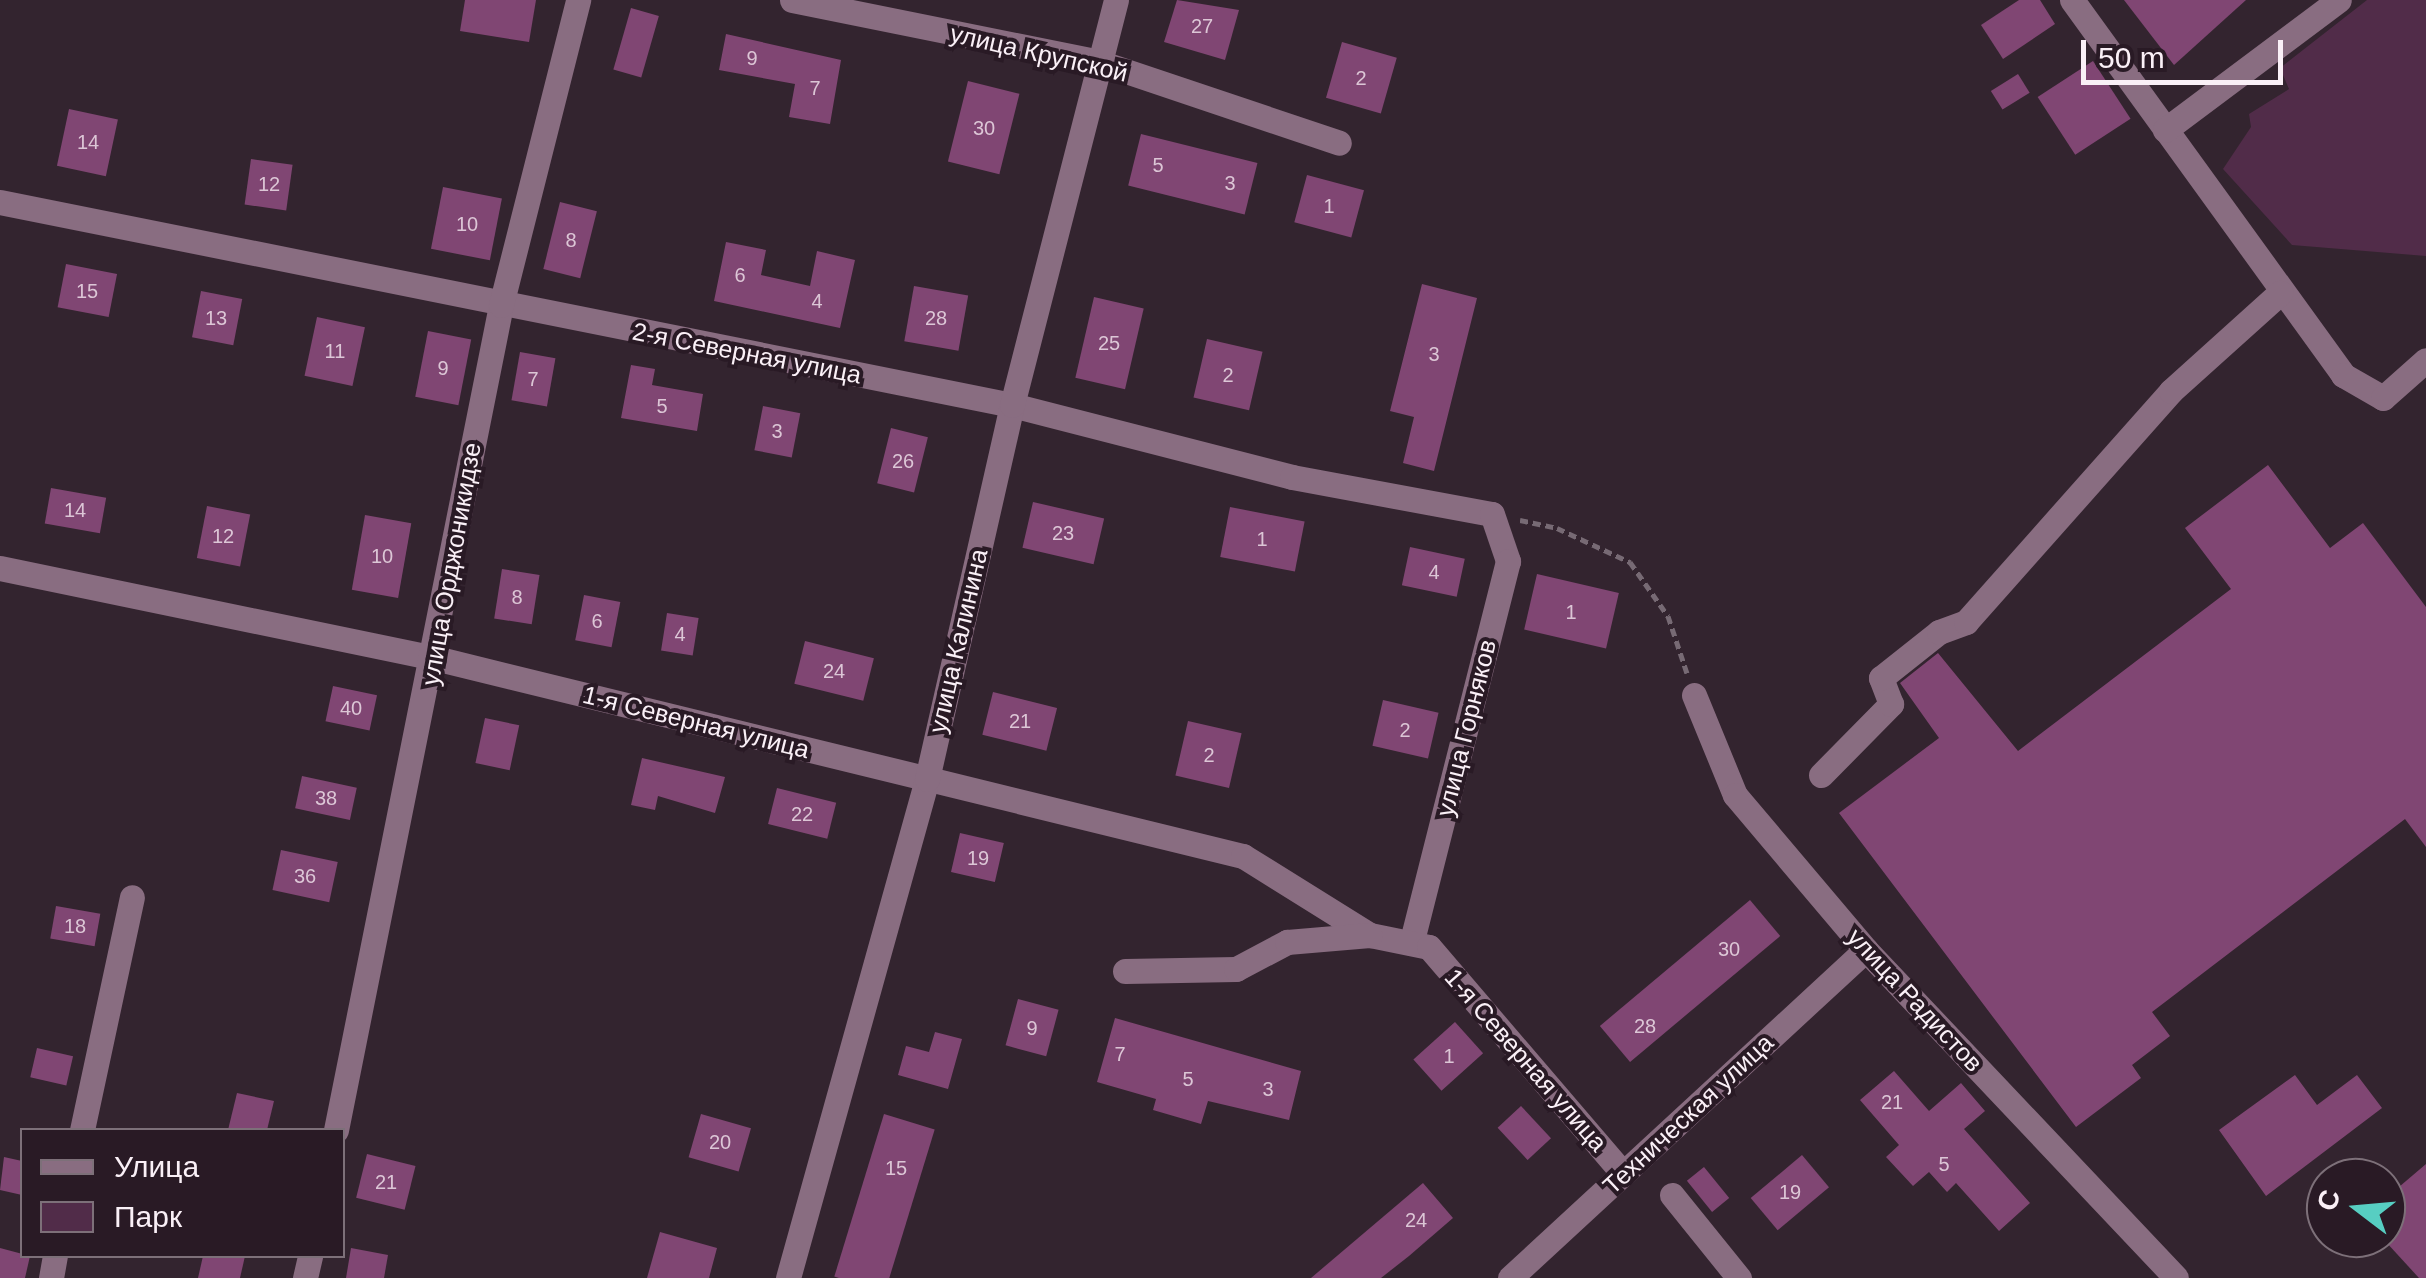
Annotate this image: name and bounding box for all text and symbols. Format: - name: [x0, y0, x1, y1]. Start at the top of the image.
- house number: 27: [1191, 14, 1213, 38]
- street label: улица Крупской: [947, 18, 1131, 88]
- scale bar: [2086, 20, 2288, 82]
- text: 50 m: [2098, 41, 2165, 74]
- house number: 9: [746, 46, 758, 70]
- house number: 2: [1355, 66, 1367, 90]
- house number: 7: [809, 76, 821, 100]
- house number: 30: [973, 116, 995, 140]
- house number: 14: [77, 130, 99, 154]
- house number: 5: [1152, 153, 1164, 177]
- house number: 3: [1224, 171, 1236, 195]
- house number: 12: [258, 172, 280, 196]
- house number: 1: [1323, 194, 1335, 218]
- house number: 10: [456, 212, 478, 236]
- house number: 8: [565, 228, 577, 252]
- house number: 6: [734, 263, 746, 287]
- house number: 15: [76, 279, 98, 303]
- house number: 4: [811, 289, 823, 313]
- house number: 13: [205, 306, 227, 330]
- house number: 28: [925, 306, 947, 330]
- street label: 2-я Северная улица: [630, 316, 864, 390]
- house number: 25: [1098, 331, 1120, 355]
- house number: 11: [325, 339, 345, 363]
- house number: 3: [1428, 342, 1440, 366]
- house number: 9: [437, 356, 449, 380]
- house number: 2: [1222, 363, 1234, 387]
- house number: 7: [527, 367, 539, 391]
- house number: 5: [656, 394, 668, 418]
- house number: 3: [771, 419, 783, 443]
- street label: улица Орджоникидзе: [415, 440, 487, 688]
- house number: 26: [892, 449, 914, 473]
- house number: 14: [64, 498, 86, 522]
- house number: 23: [1052, 521, 1074, 545]
- house number: 12: [212, 524, 234, 548]
- house number: 1: [1256, 527, 1268, 551]
- house number: 10: [371, 544, 393, 568]
- street label: улица Калинина: [922, 546, 994, 736]
- house number: 4: [1428, 560, 1440, 584]
- house number: 8: [511, 585, 523, 609]
- house number: 1: [1565, 600, 1577, 624]
- house number: 6: [591, 609, 603, 633]
- house number: 4: [674, 622, 686, 646]
- street label: улица Горняков: [1430, 637, 1502, 819]
- house number: 24: [823, 659, 845, 683]
- street label: 1-я Северная улица: [580, 679, 812, 765]
- house number: 40: [340, 696, 362, 720]
- house number: 21: [1009, 709, 1031, 733]
- house number: 2: [1399, 718, 1411, 742]
- house number: 2: [1203, 743, 1215, 767]
- house number: 38: [315, 786, 337, 810]
- house number: 22: [791, 802, 813, 826]
- house number: 19: [967, 846, 989, 870]
- house number: 36: [294, 864, 316, 888]
- house number: 18: [64, 914, 86, 938]
- street label: улица Радистов: [1841, 922, 1989, 1078]
- house number: 30: [1718, 937, 1740, 961]
- street label: 1-я Северная улица: [1438, 962, 1614, 1158]
- house number: 28: [1634, 1014, 1656, 1038]
- house number: 9: [1026, 1016, 1038, 1040]
- street label: Техническая улица: [1597, 1027, 1779, 1201]
- house number: 7: [1114, 1042, 1126, 1066]
- house number: 1: [1443, 1044, 1455, 1068]
- house number: 5: [1182, 1067, 1194, 1091]
- house number: 3: [1262, 1077, 1274, 1101]
- house number: 21: [1881, 1090, 1903, 1114]
- legend: [20, 1128, 345, 1258]
- house number: 20: [709, 1130, 731, 1154]
- text: Улица: [114, 1150, 199, 1183]
- house number: 5: [1938, 1152, 1950, 1176]
- house number: 15: [885, 1156, 907, 1180]
- north arrow: [2306, 1158, 2406, 1258]
- house number: 21: [375, 1170, 397, 1194]
- house number: 19: [1779, 1180, 1801, 1204]
- text: С: [2311, 1186, 2346, 1214]
- text: Парк: [114, 1200, 182, 1233]
- house number: 24: [1405, 1208, 1427, 1232]

